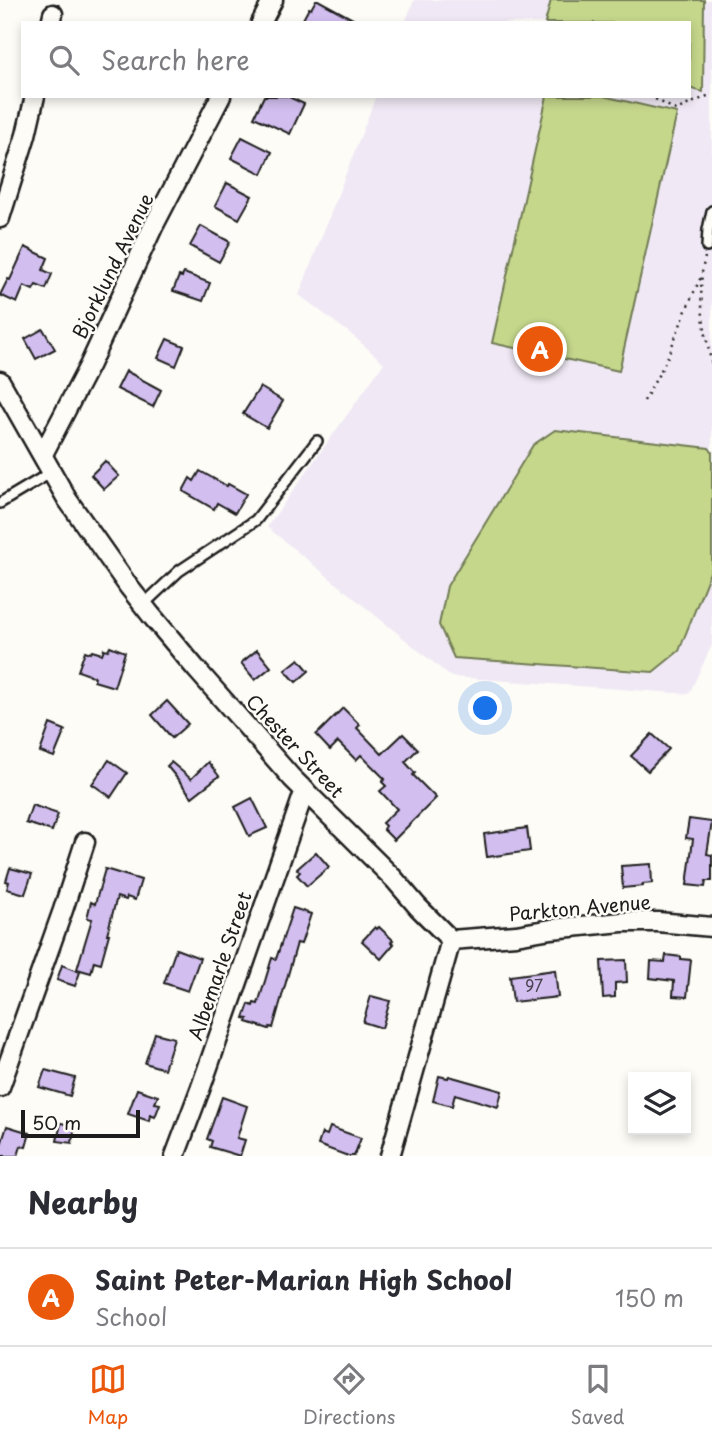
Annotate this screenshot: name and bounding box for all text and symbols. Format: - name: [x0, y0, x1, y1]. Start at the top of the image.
- search box: [21, 21, 691, 98]
- text: Search here: [101, 40, 250, 79]
- icon: search: [45, 41, 83, 79]
- street label: Bjorklund Avenue: [65, 188, 160, 343]
- pin: A: [517, 323, 563, 375]
- street label: Chester Street: [240, 687, 351, 803]
- your location: [468, 691, 502, 725]
- street label: Albemarle Street: [181, 887, 258, 1044]
- street label: Parkton Avenue: [508, 887, 652, 927]
- house number: 97: [525, 973, 543, 997]
- map controls: [628, 1072, 691, 1135]
- button: layers: [628, 1072, 691, 1135]
- scale bar: [21, 1107, 140, 1139]
- text: 50 m: [32, 1108, 81, 1136]
- text: Nearby: [28, 1179, 138, 1224]
- text: Saint Peter-Marian High School: [95, 1260, 512, 1299]
- text: A: [42, 1280, 60, 1315]
- text: 150 m: [615, 1280, 684, 1315]
- text: School: [95, 1299, 167, 1334]
- tab: Map: [88, 1360, 128, 1430]
- tab: Directions: [303, 1360, 396, 1430]
- tab: Saved: [571, 1360, 624, 1430]

